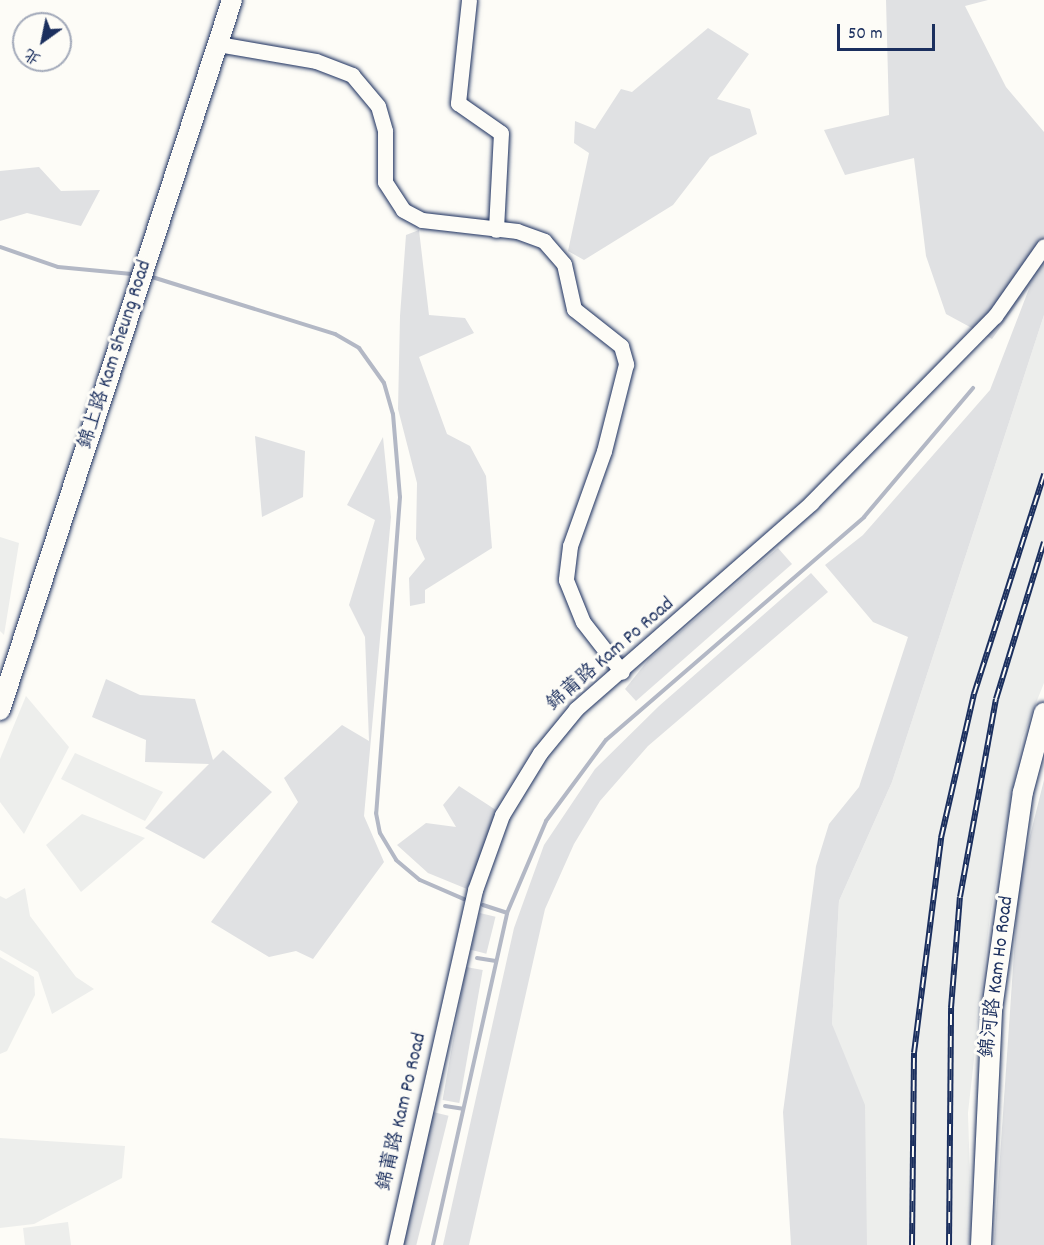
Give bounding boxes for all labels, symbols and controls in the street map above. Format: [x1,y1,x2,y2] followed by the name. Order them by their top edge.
[12,12,72,72] north arrow
[840,12,938,50] scale bar
[848,22,883,47] text: 50 m
[20,42,46,70] text: 北
[74,258,158,452] street label: 錦上路 Kam Sheung Road
[542,593,680,717] street label: 錦莆路 Kam Po Road
[976,895,1020,1059] street label: 錦河路 Kam Ho Road
[373,1031,433,1193] street label: 錦莆路 Kam Po Road

